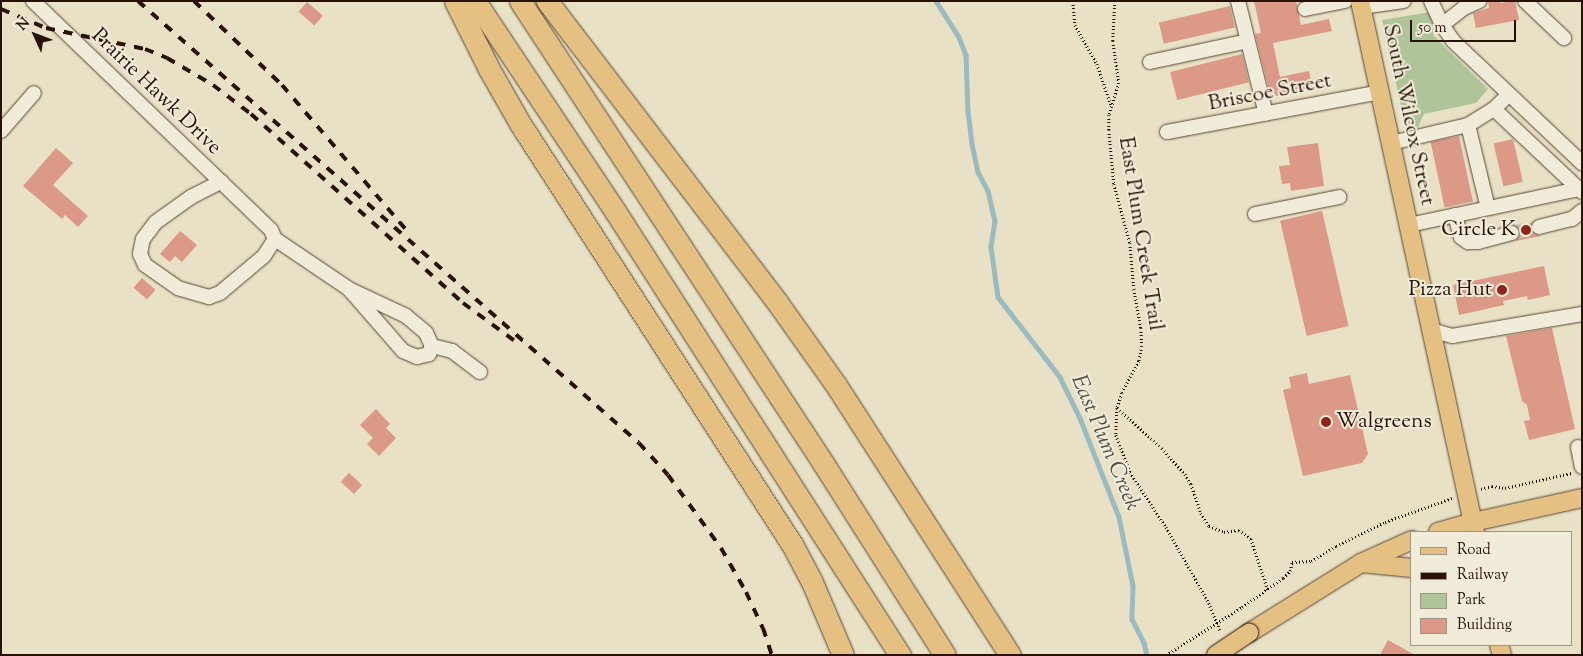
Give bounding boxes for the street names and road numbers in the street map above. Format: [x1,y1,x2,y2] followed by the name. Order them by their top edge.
[1376,22,1440,208] street label: South Wilcox Street
[86,24,226,160] street label: Prairie Hawk Drive
[1206,69,1334,117] street label: Briscoe Street
[1112,135,1168,333] street label: East Plum Creek Trail

